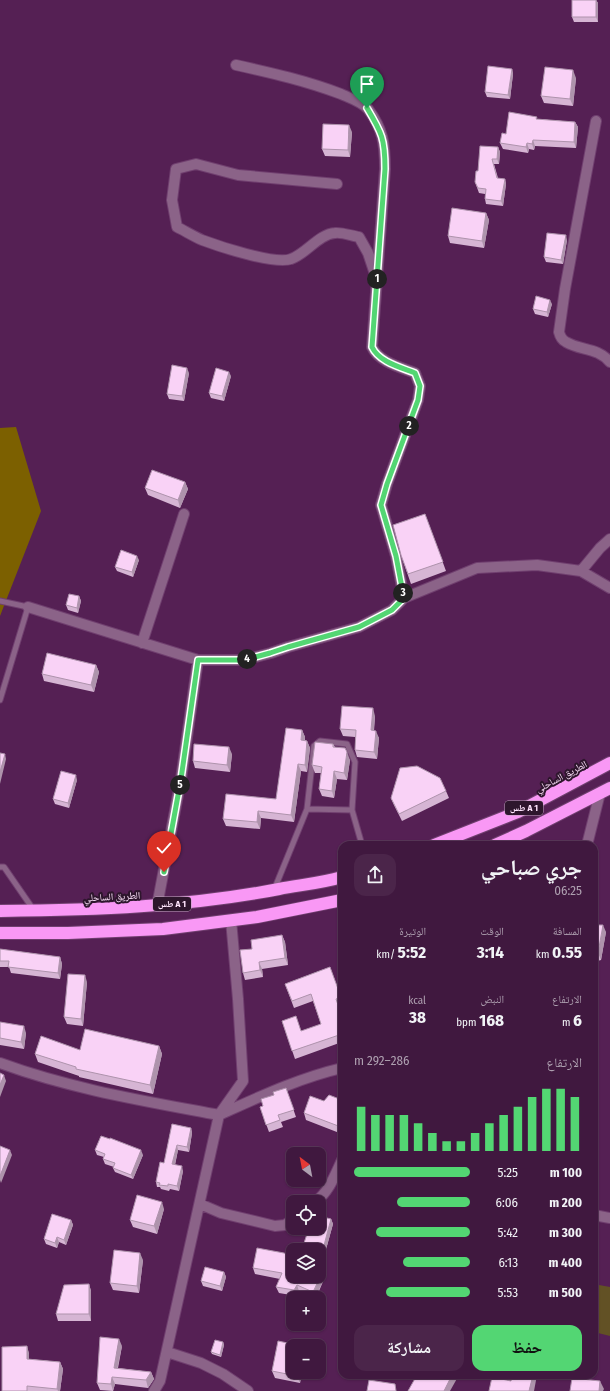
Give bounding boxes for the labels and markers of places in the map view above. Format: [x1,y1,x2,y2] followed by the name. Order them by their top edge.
[350,67,384,108] pin
[367,269,387,289] pin: 1
[399,416,419,436] pin: 2
[393,583,413,603] pin: 3
[237,649,257,669] pin: 4
[170,775,190,795] pin: 5
[147,831,181,872] pin

